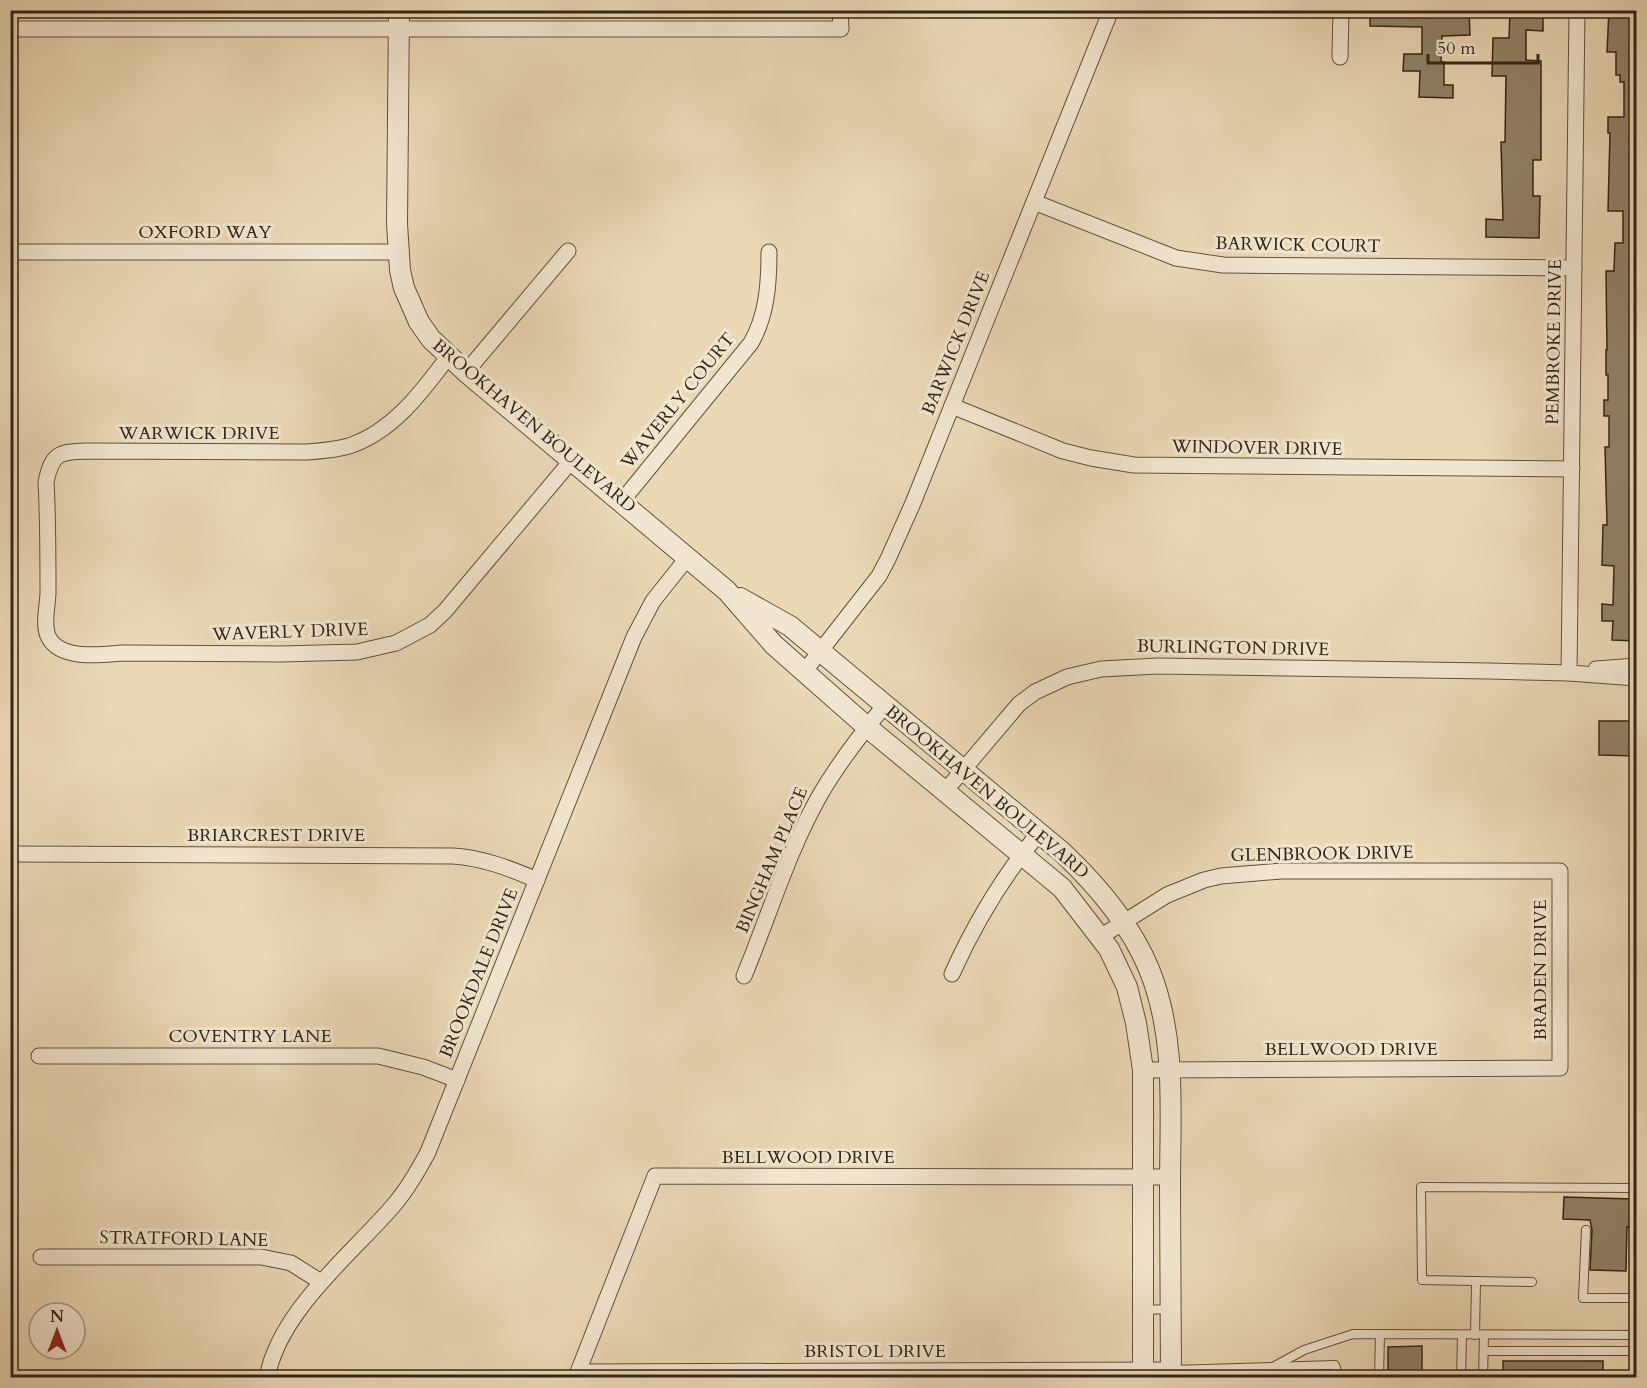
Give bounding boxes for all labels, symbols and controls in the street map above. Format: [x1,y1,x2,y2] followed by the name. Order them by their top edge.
[1428,27,1538,65] scale bar
[1437,36,1476,61] text: 50 m
[138,220,272,245] street label: OXFORD WAY
[1215,231,1381,259] street label: BARWICK COURT
[1540,259,1568,425] street label: PEMBROKE DRIVE
[916,267,996,419] street label: BARWICK DRIVE
[615,328,741,475] street label: WAVERLY COURT
[427,333,641,519] street label: BROOKHAVEN BOULEVARD
[118,421,279,446] street label: WARWICK DRIVE
[1170,434,1343,462] street label: WINDOVER DRIVE
[211,617,368,647] street label: WAVERLY DRIVE
[1137,634,1329,662] street label: BURLINGTON DRIVE
[880,699,1094,885] street label: BROOKHAVEN BOULEVARD
[730,783,814,937] street label: BINGHAM PLACE
[187,823,365,848] street label: BRIARCREST DRIVE
[1230,840,1414,868] street label: GLENBROOK DRIVE
[433,884,525,1062] street label: BROOKDALE DRIVE
[1528,899,1553,1041] street label: BRADEN DRIVE
[168,1024,332,1049] street label: COVENTRY LANE
[1264,1037,1438,1062] street label: BELLWOOD DRIVE
[721,1145,895,1170] street label: BELLWOOD DRIVE
[99,1225,269,1253] street label: STRATFORD LANE
[27,1301,87,1361] north arrow
[50,1306,64,1328] text: N
[804,1339,946,1364] street label: BRISTOL DRIVE

